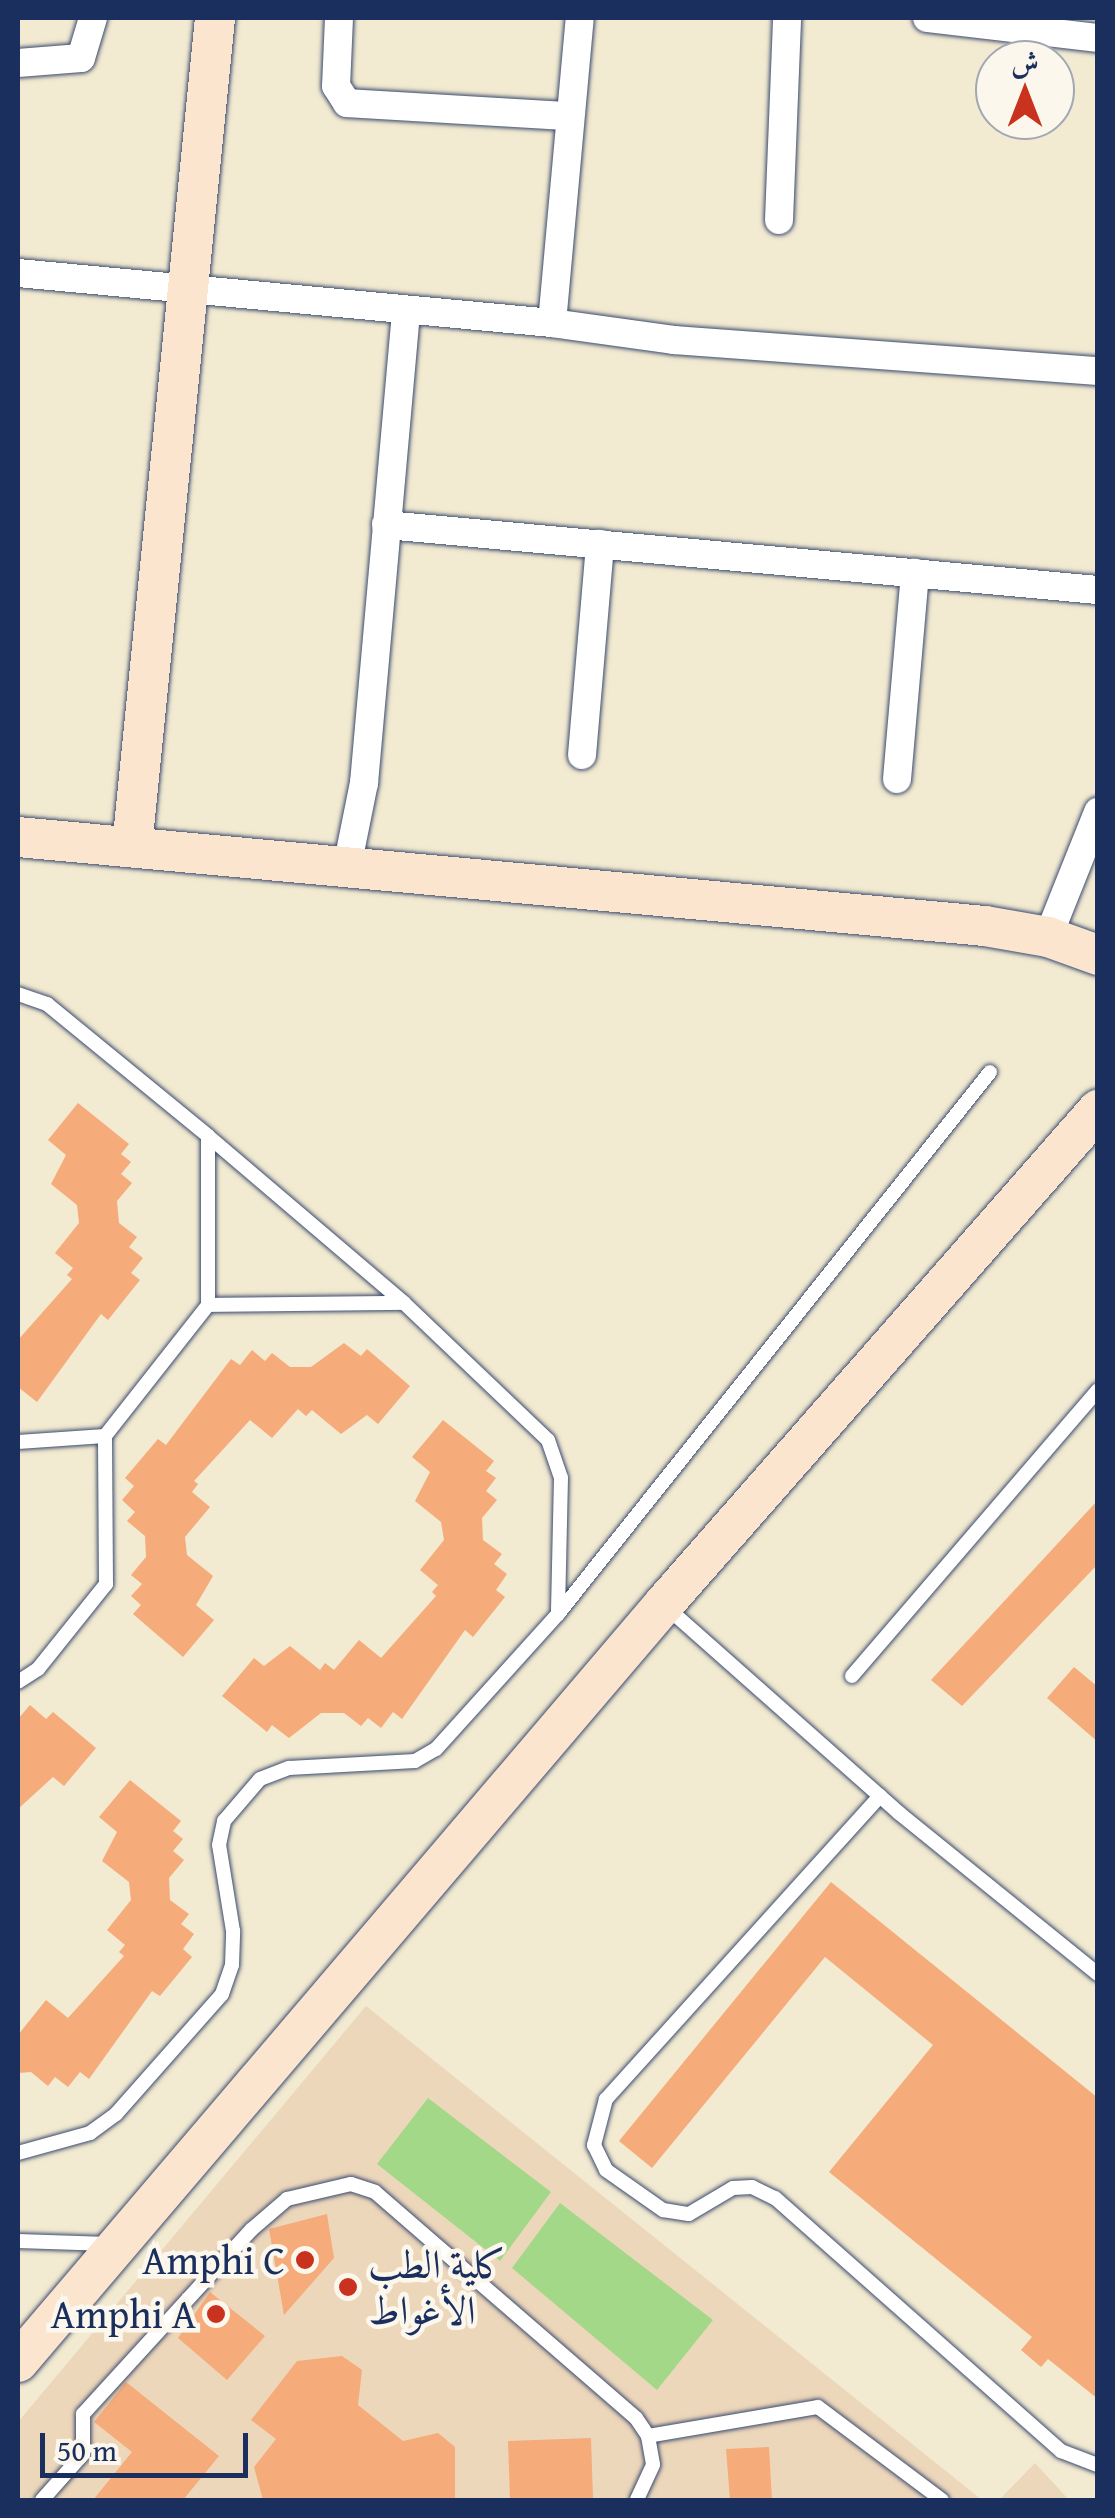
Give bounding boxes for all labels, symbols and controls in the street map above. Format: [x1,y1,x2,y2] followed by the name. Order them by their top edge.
[975,40,1075,140] north arrow
[1011,41,1039,82] text: ش
[142,2236,285,2284] place label: Amphi C
[368,2240,506,2334] place label: كلية الطب الأغواط
[294,2249,316,2271] marker: Amphi C
[337,2276,359,2298] marker: كلية الطب الأغواط
[51,2290,196,2338] place label: Amphi A
[205,2303,227,2325] marker: Amphi A
[45,2413,252,2475] scale bar
[57,2428,117,2472] text: 50 m

